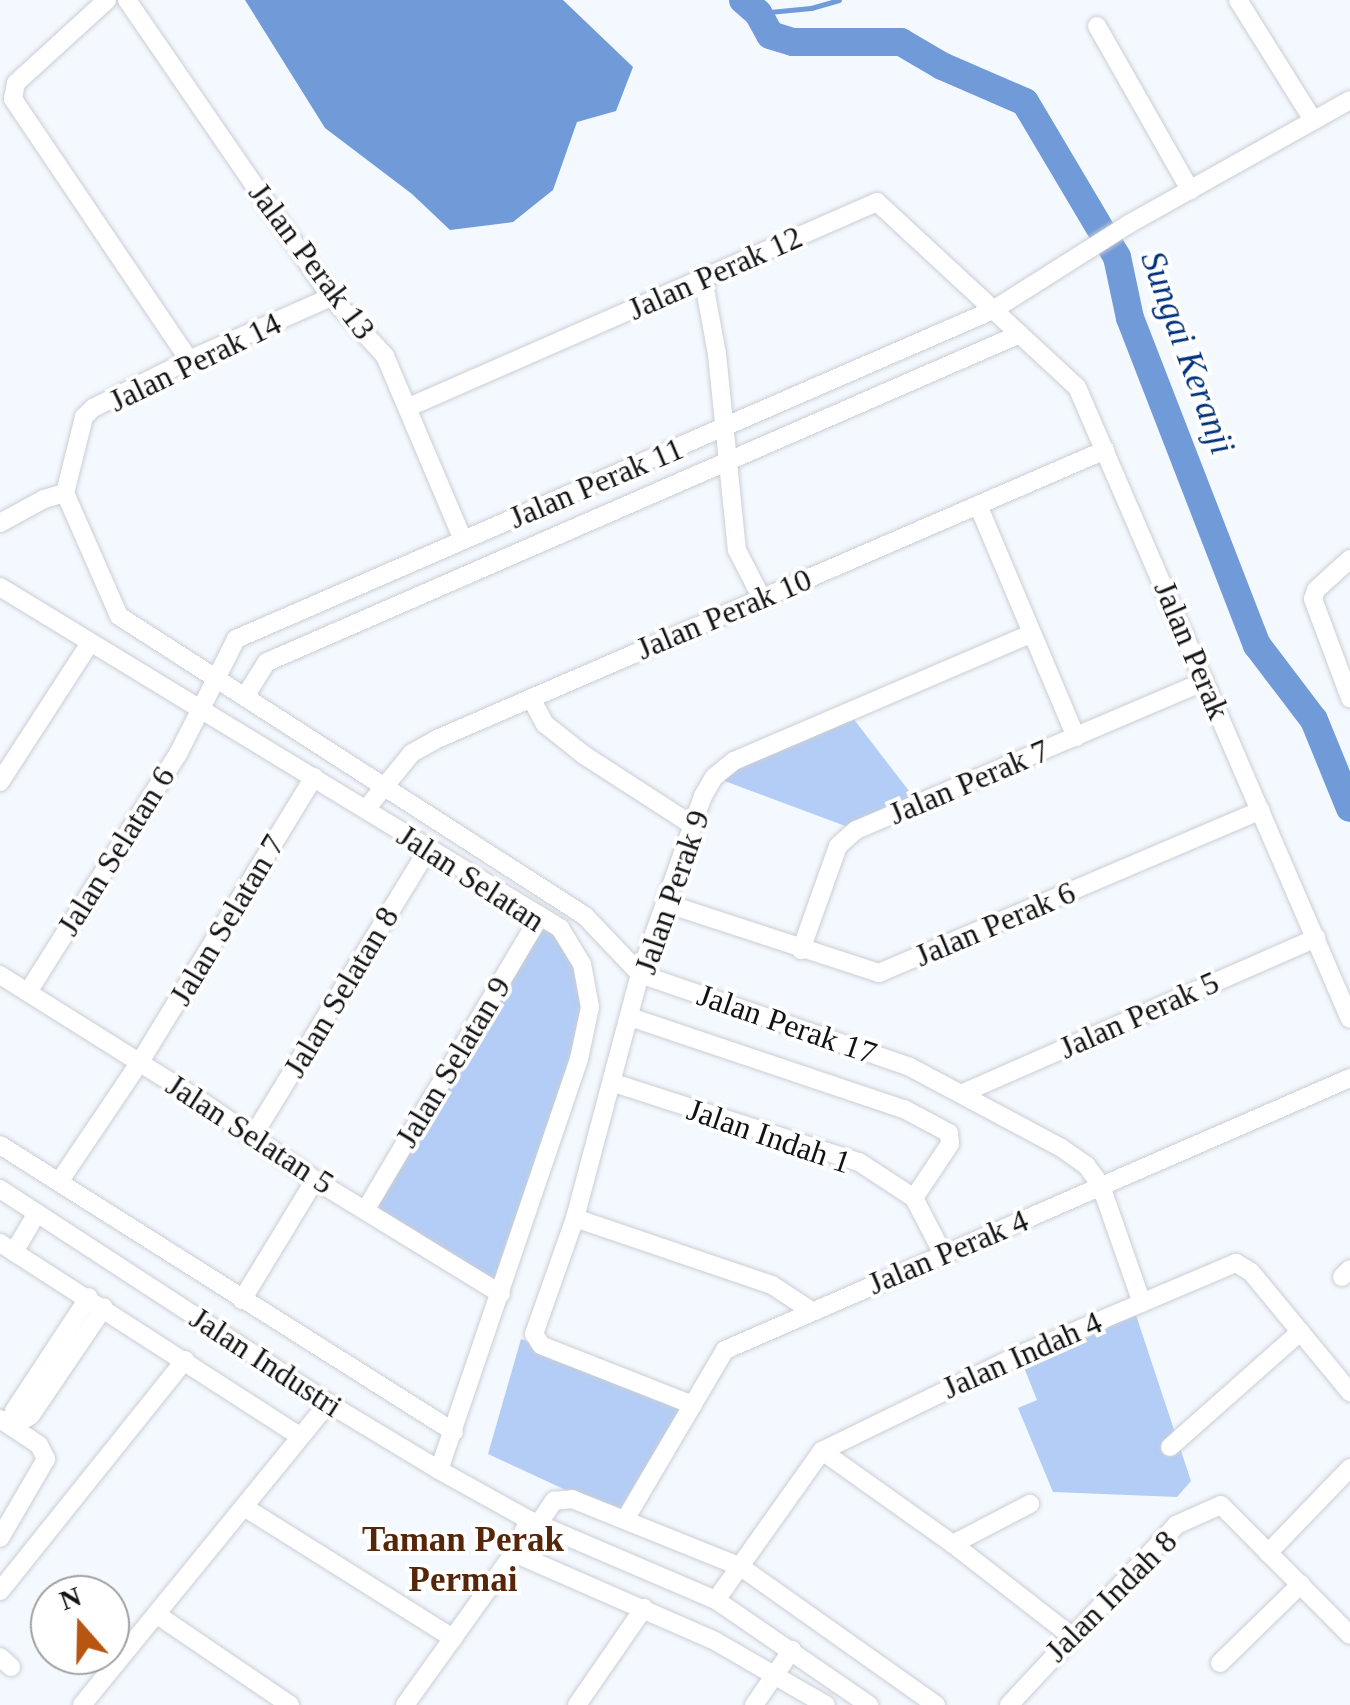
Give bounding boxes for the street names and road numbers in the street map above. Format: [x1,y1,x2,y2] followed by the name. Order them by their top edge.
[232,163,392,359] street label: Jalan Perak 13
[609,212,821,334] street label: Jalan Perak 12
[90,297,300,427] street label: Jalan Perak 14
[489,423,703,543] street label: Jalan Perak 11
[617,554,831,674] street label: Jalan Perak 10
[1141,563,1243,737] street label: Jalan Perak
[870,726,1068,838] street label: Jalan Perak 7
[40,745,192,957] street label: Jalan Selatan 6
[622,792,722,992] street label: Jalan Perak 9
[376,807,566,949] street label: Jalan Selatan
[152,813,302,1027] street label: Jalan Selatan 7
[896,868,1094,980] street label: Jalan Perak 6
[266,885,416,1099] street label: Jalan Selatan 8
[378,955,528,1169] street label: Jalan Selatan 9
[1041,957,1237,1073] street label: Jalan Perak 5
[679,971,895,1077] street label: Jalan Perak 17
[145,1056,355,1212] street label: Jalan Selatan 5
[668,1085,870,1187] street label: Jalan Indah 1
[849,1196,1047,1308] street label: Jalan Perak 4
[170,1290,362,1434] street label: Jalan Industri
[923,1297,1121,1413] street label: Jalan Indah 4
[1027,1512,1195,1680] street label: Jalan Indah 8

